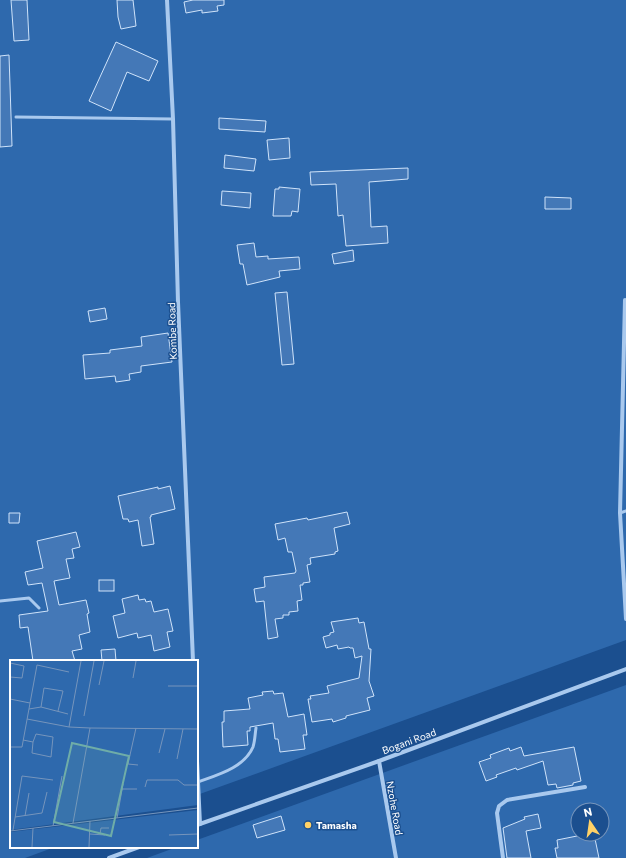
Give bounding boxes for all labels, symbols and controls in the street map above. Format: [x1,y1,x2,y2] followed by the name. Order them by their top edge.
[165,302,179,360] street label: Kombe Road
[10,660,198,848] inset map
[380,726,438,756] street label: Bogani Road
[384,780,406,836] street label: Nzohe Road
[570,802,610,842] north arrow
[582,805,593,819] text: N
[316,819,357,831] place label: Tamasha
[303,820,313,830] marker: Tamasha

